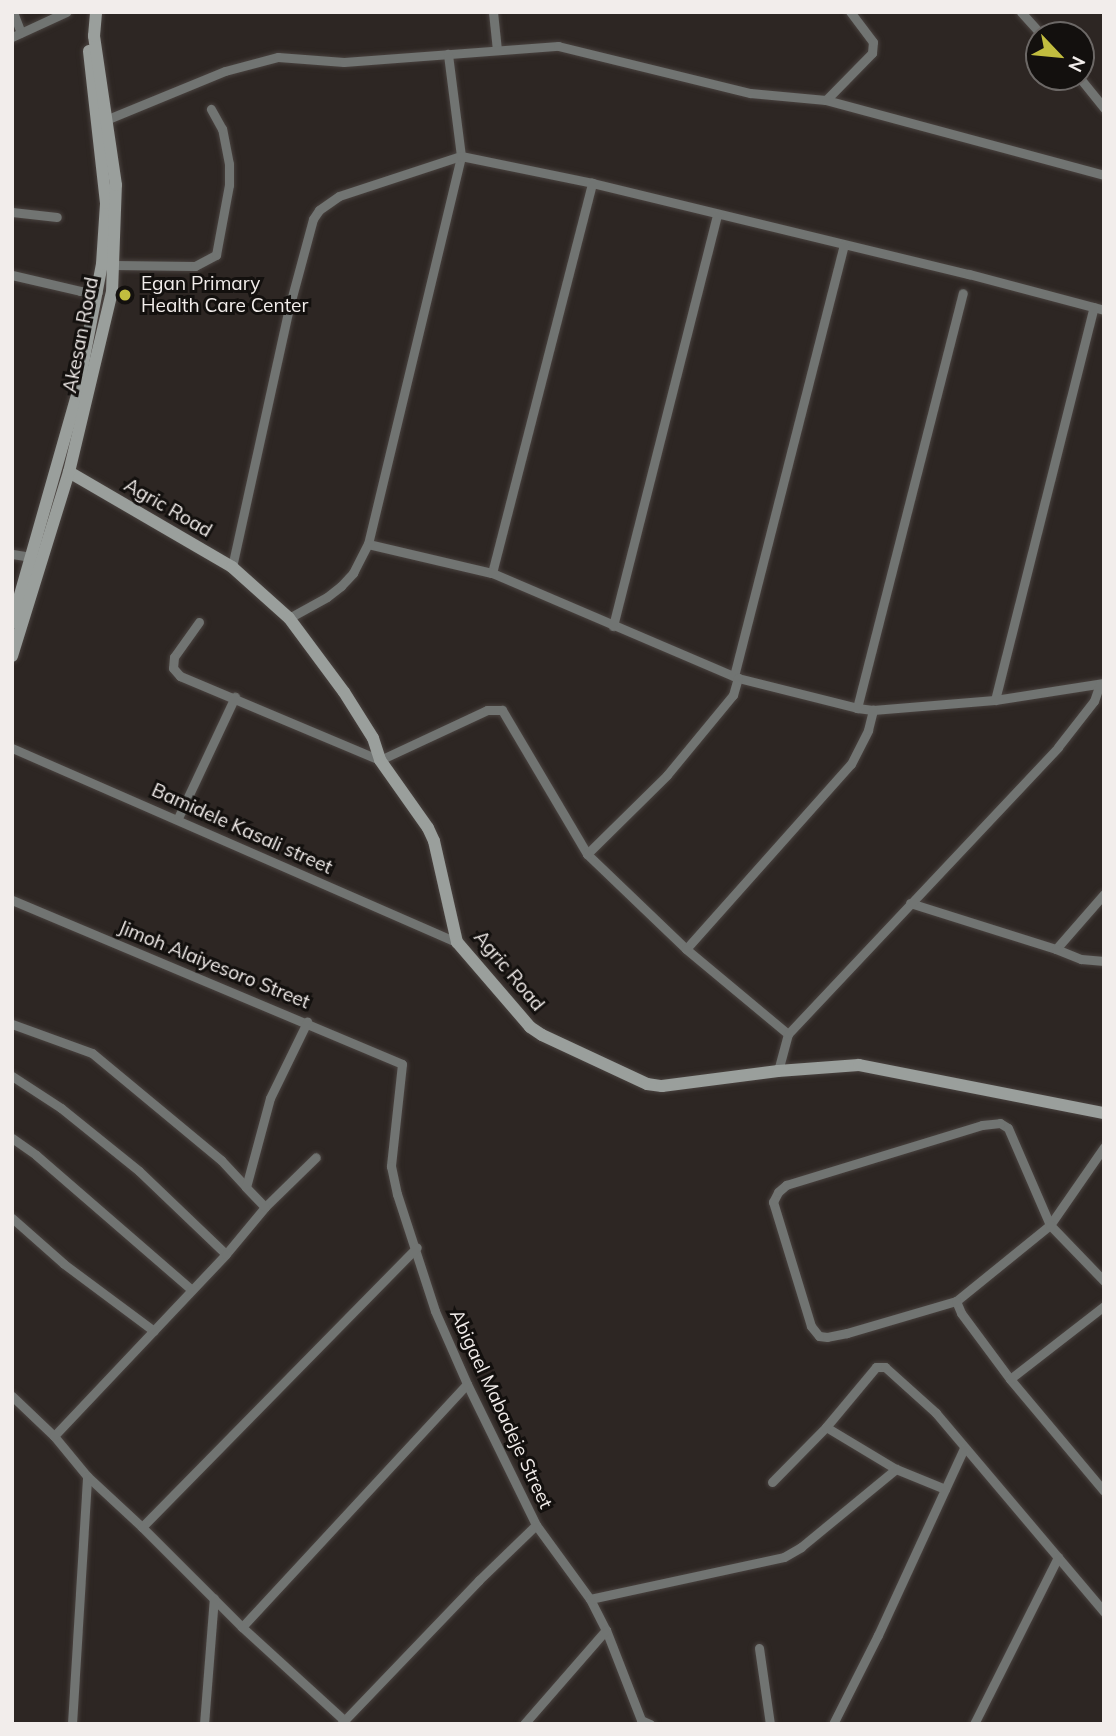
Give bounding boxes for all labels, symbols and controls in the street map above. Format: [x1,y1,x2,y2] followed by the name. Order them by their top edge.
[1025,21,1095,91] north arrow
[1063,53,1091,76] text: N
[141,273,308,317] place label: Egan Primary Health Care Center
[59,275,103,395] street label: Akesan Road
[115,285,135,305] marker: Egan Primary Health Care Center
[120,474,216,542] street label: Agric Road
[148,779,336,879] street label: Bamidele Kasali street
[115,916,313,1014] street label: Jimoh Alaiyesoro Street
[469,926,549,1016] street label: Agric Road
[445,1306,557,1512] street label: Abigael Mabadeje Street

